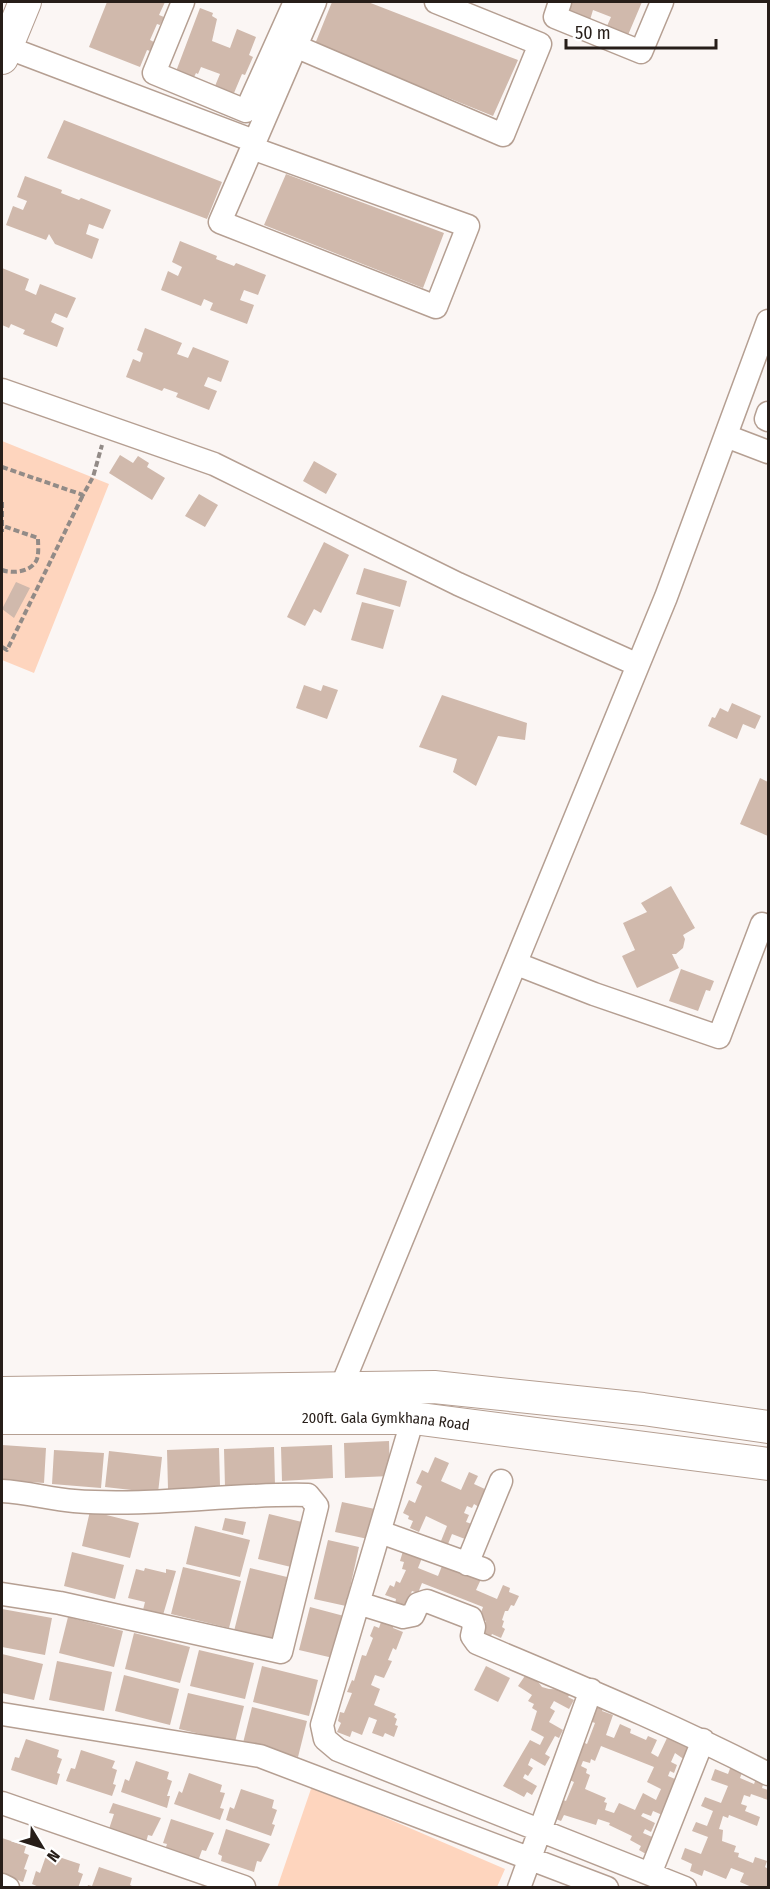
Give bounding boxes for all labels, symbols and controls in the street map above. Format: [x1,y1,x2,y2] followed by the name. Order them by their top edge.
[566,12,716,50] scale bar
[575,22,611,44] text: 50 m
[302,1409,471,1434] street label: 200ft. Gala Gymkhana Road
[12,1817,72,1877] north arrow
[43,1846,64,1866] text: N

